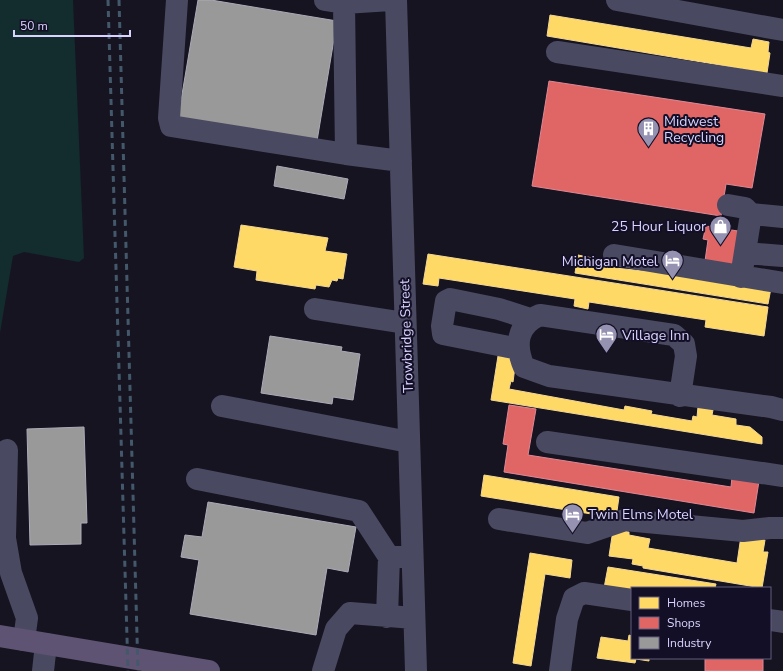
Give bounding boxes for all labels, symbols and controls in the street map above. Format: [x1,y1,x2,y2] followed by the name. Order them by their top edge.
[14,12,130,38] scale bar
[20,18,48,34] text: 50 m
[664,112,724,147] place label: Midwest Recycling
[635,116,661,149] building icon: Midwest Recycling
[708,213,734,246] shop icon: 25 Hour Liquor
[611,217,706,236] place label: 25 Hour Liquor
[660,248,686,281] hotel icon: Michigan Motel
[562,252,659,271] place label: Michigan Motel
[395,279,418,393] street label: Trowbridge Street
[594,322,620,355] hotel icon: Village Inn
[621,326,689,345] place label: Village Inn
[559,501,585,534] hotel icon: Twin Elms Motel
[588,505,694,524] place label: Twin Elms Motel
[631,587,771,659] legend
[667,595,705,611] text: Homes
[667,615,701,631] text: Shops
[667,635,712,651] text: Industry

